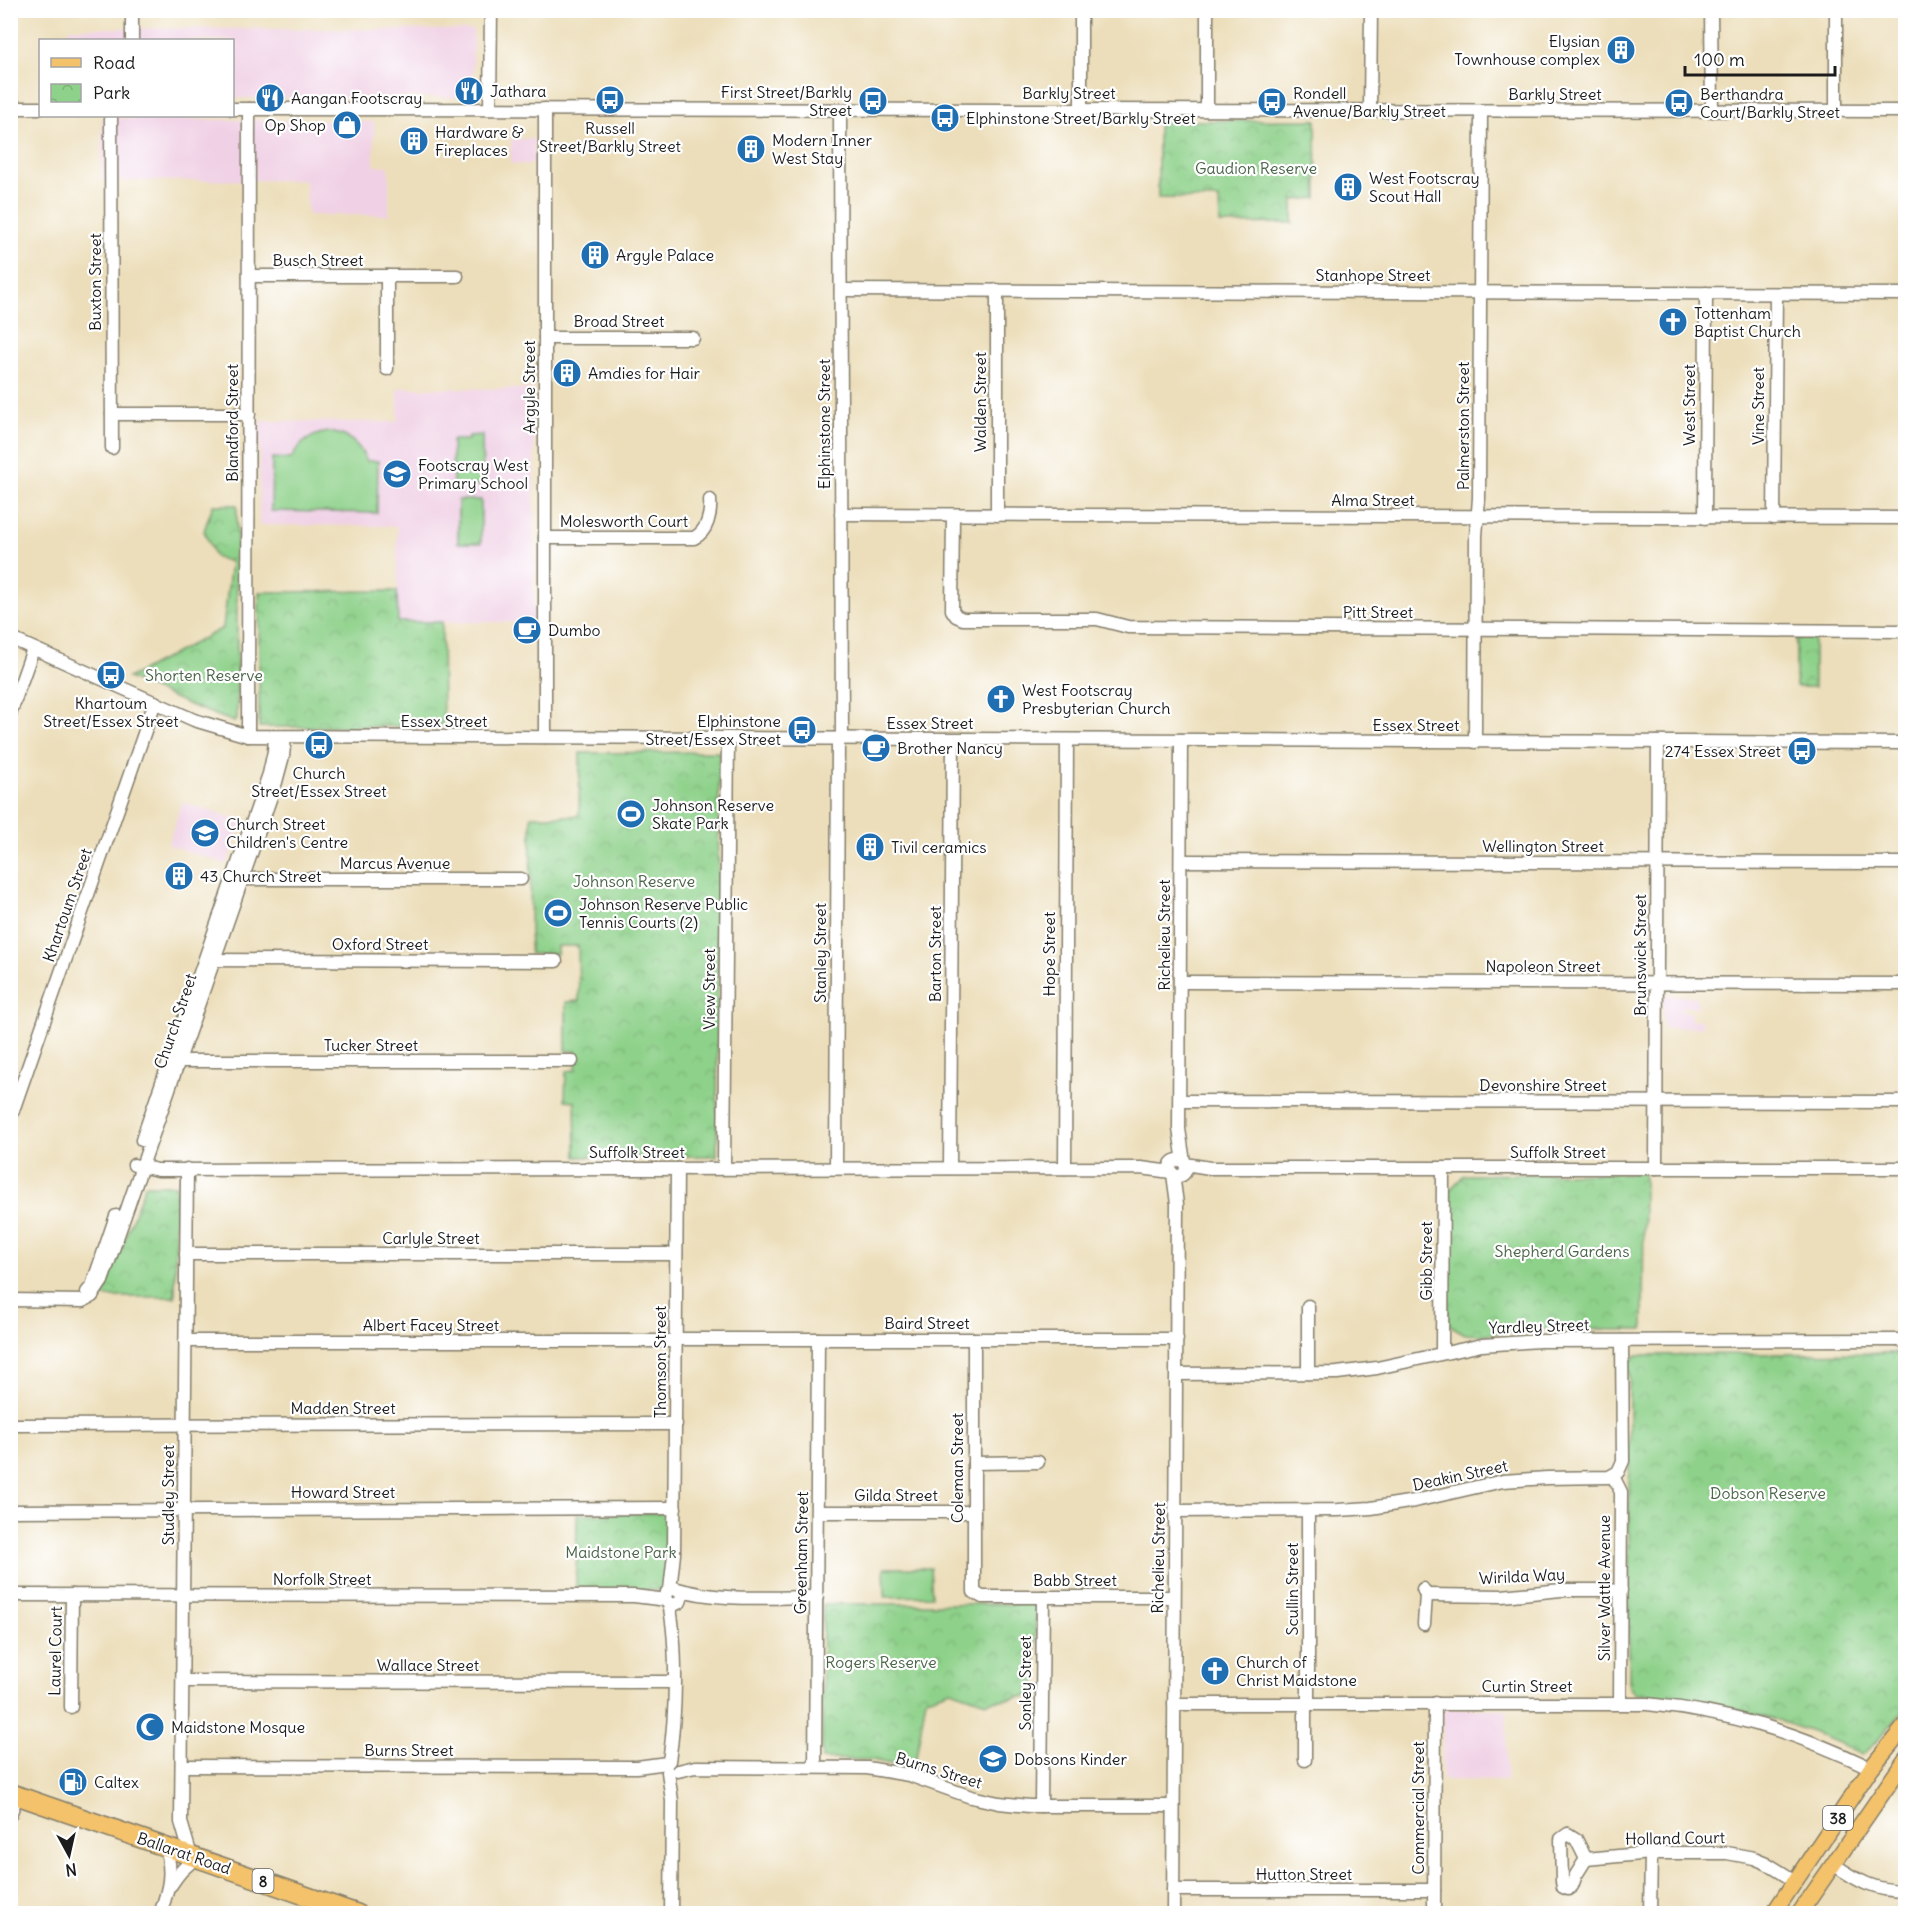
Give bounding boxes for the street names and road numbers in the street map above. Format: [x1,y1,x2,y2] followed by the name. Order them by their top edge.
[1022,83,1116,103] street label: Barkly Street
[1508,84,1602,104] street label: Barkly Street
[85,232,105,331] street label: Buxton Street
[273,250,364,270] street label: Busch Street
[1316,265,1431,285] street label: Stanhope Street
[574,311,665,331] street label: Broad Street
[519,340,539,434] street label: Argyle Street
[970,351,990,452] street label: Walden Street
[814,358,834,489] street label: Elphinstone Street
[1453,361,1473,490] street label: Palmerston Street
[222,363,242,482] street label: Blandford Street
[1679,364,1699,446] street label: West Street
[1748,366,1768,445] street label: Vine Street
[1331,490,1415,510] street label: Alma Street
[560,511,689,531] street label: Molesworth Court
[1343,602,1414,622] street label: Pitt Street
[401,711,488,731] street label: Essex Street
[887,713,974,733] street label: Essex Street
[1373,715,1460,735] street label: Essex Street
[1482,836,1604,856] street label: Wellington Street
[38,845,96,965] street label: Khartoum Street
[340,853,450,873] street label: Marcus Avenue
[1154,879,1174,991] street label: Richelieu Street
[1630,893,1650,1016] street label: Brunswick Street
[810,902,830,1003] street label: Stanley Street
[925,905,945,1002] street label: Barton Street
[1039,911,1059,996] street label: Hope Street
[332,934,429,954] street label: Oxford Street
[699,948,719,1030] street label: View Street
[1485,956,1601,976] street label: Napoleon Street
[149,970,201,1071] street label: Church Street
[324,1035,419,1055] street label: Tucker Street
[1479,1075,1607,1095] street label: Devonshire Street
[589,1142,685,1162] street label: Suffolk Street
[1510,1142,1606,1162] street label: Suffolk Street
[1416,1221,1436,1301] street label: Gibb Street
[382,1228,480,1248] street label: Carlyle Street
[650,1305,670,1418] street label: Thomson Street
[884,1313,970,1333] street label: Baird Street
[1488,1314,1590,1338] street label: Yardley Street
[363,1315,500,1335] street label: Albert Facey Street
[290,1398,396,1418] street label: Madden Street
[947,1412,967,1523] street label: Coleman Street
[158,1444,178,1545] street label: Studley Street
[1411,1455,1510,1495] street label: Deakin Street
[291,1482,396,1502] street label: Howard Street
[854,1485,938,1505] street label: Gilda Street
[790,1491,812,1615] street label: Greenham Street
[1147,1502,1169,1614] street label: Richelieu Street
[1594,1515,1614,1661] street label: Silver Wattle Avenue
[1282,1542,1302,1635] street label: Scullin Street
[1478,1564,1566,1588] street label: Wirilda Way
[273,1569,372,1589] street label: Norfolk Street
[1033,1570,1118,1590] street label: Babb Street
[44,1605,66,1696] street label: Laurel Court
[1015,1635,1035,1730] street label: Sonley Street
[377,1655,480,1675] street label: Wallace Street
[1482,1676,1573,1696] street label: Curtin Street
[364,1740,454,1760] street label: Burns Street
[1408,1741,1428,1875] street label: Commercial Street
[893,1747,985,1793] street label: Burns Street
[1823,1806,1853,1830] road number: 38
[1625,1827,1726,1849] street label: Holland Court
[134,1828,234,1878] street label: Ballarat Road
[1256,1864,1353,1884] street label: Hutton Street
[252,1869,274,1893] road number: 8

